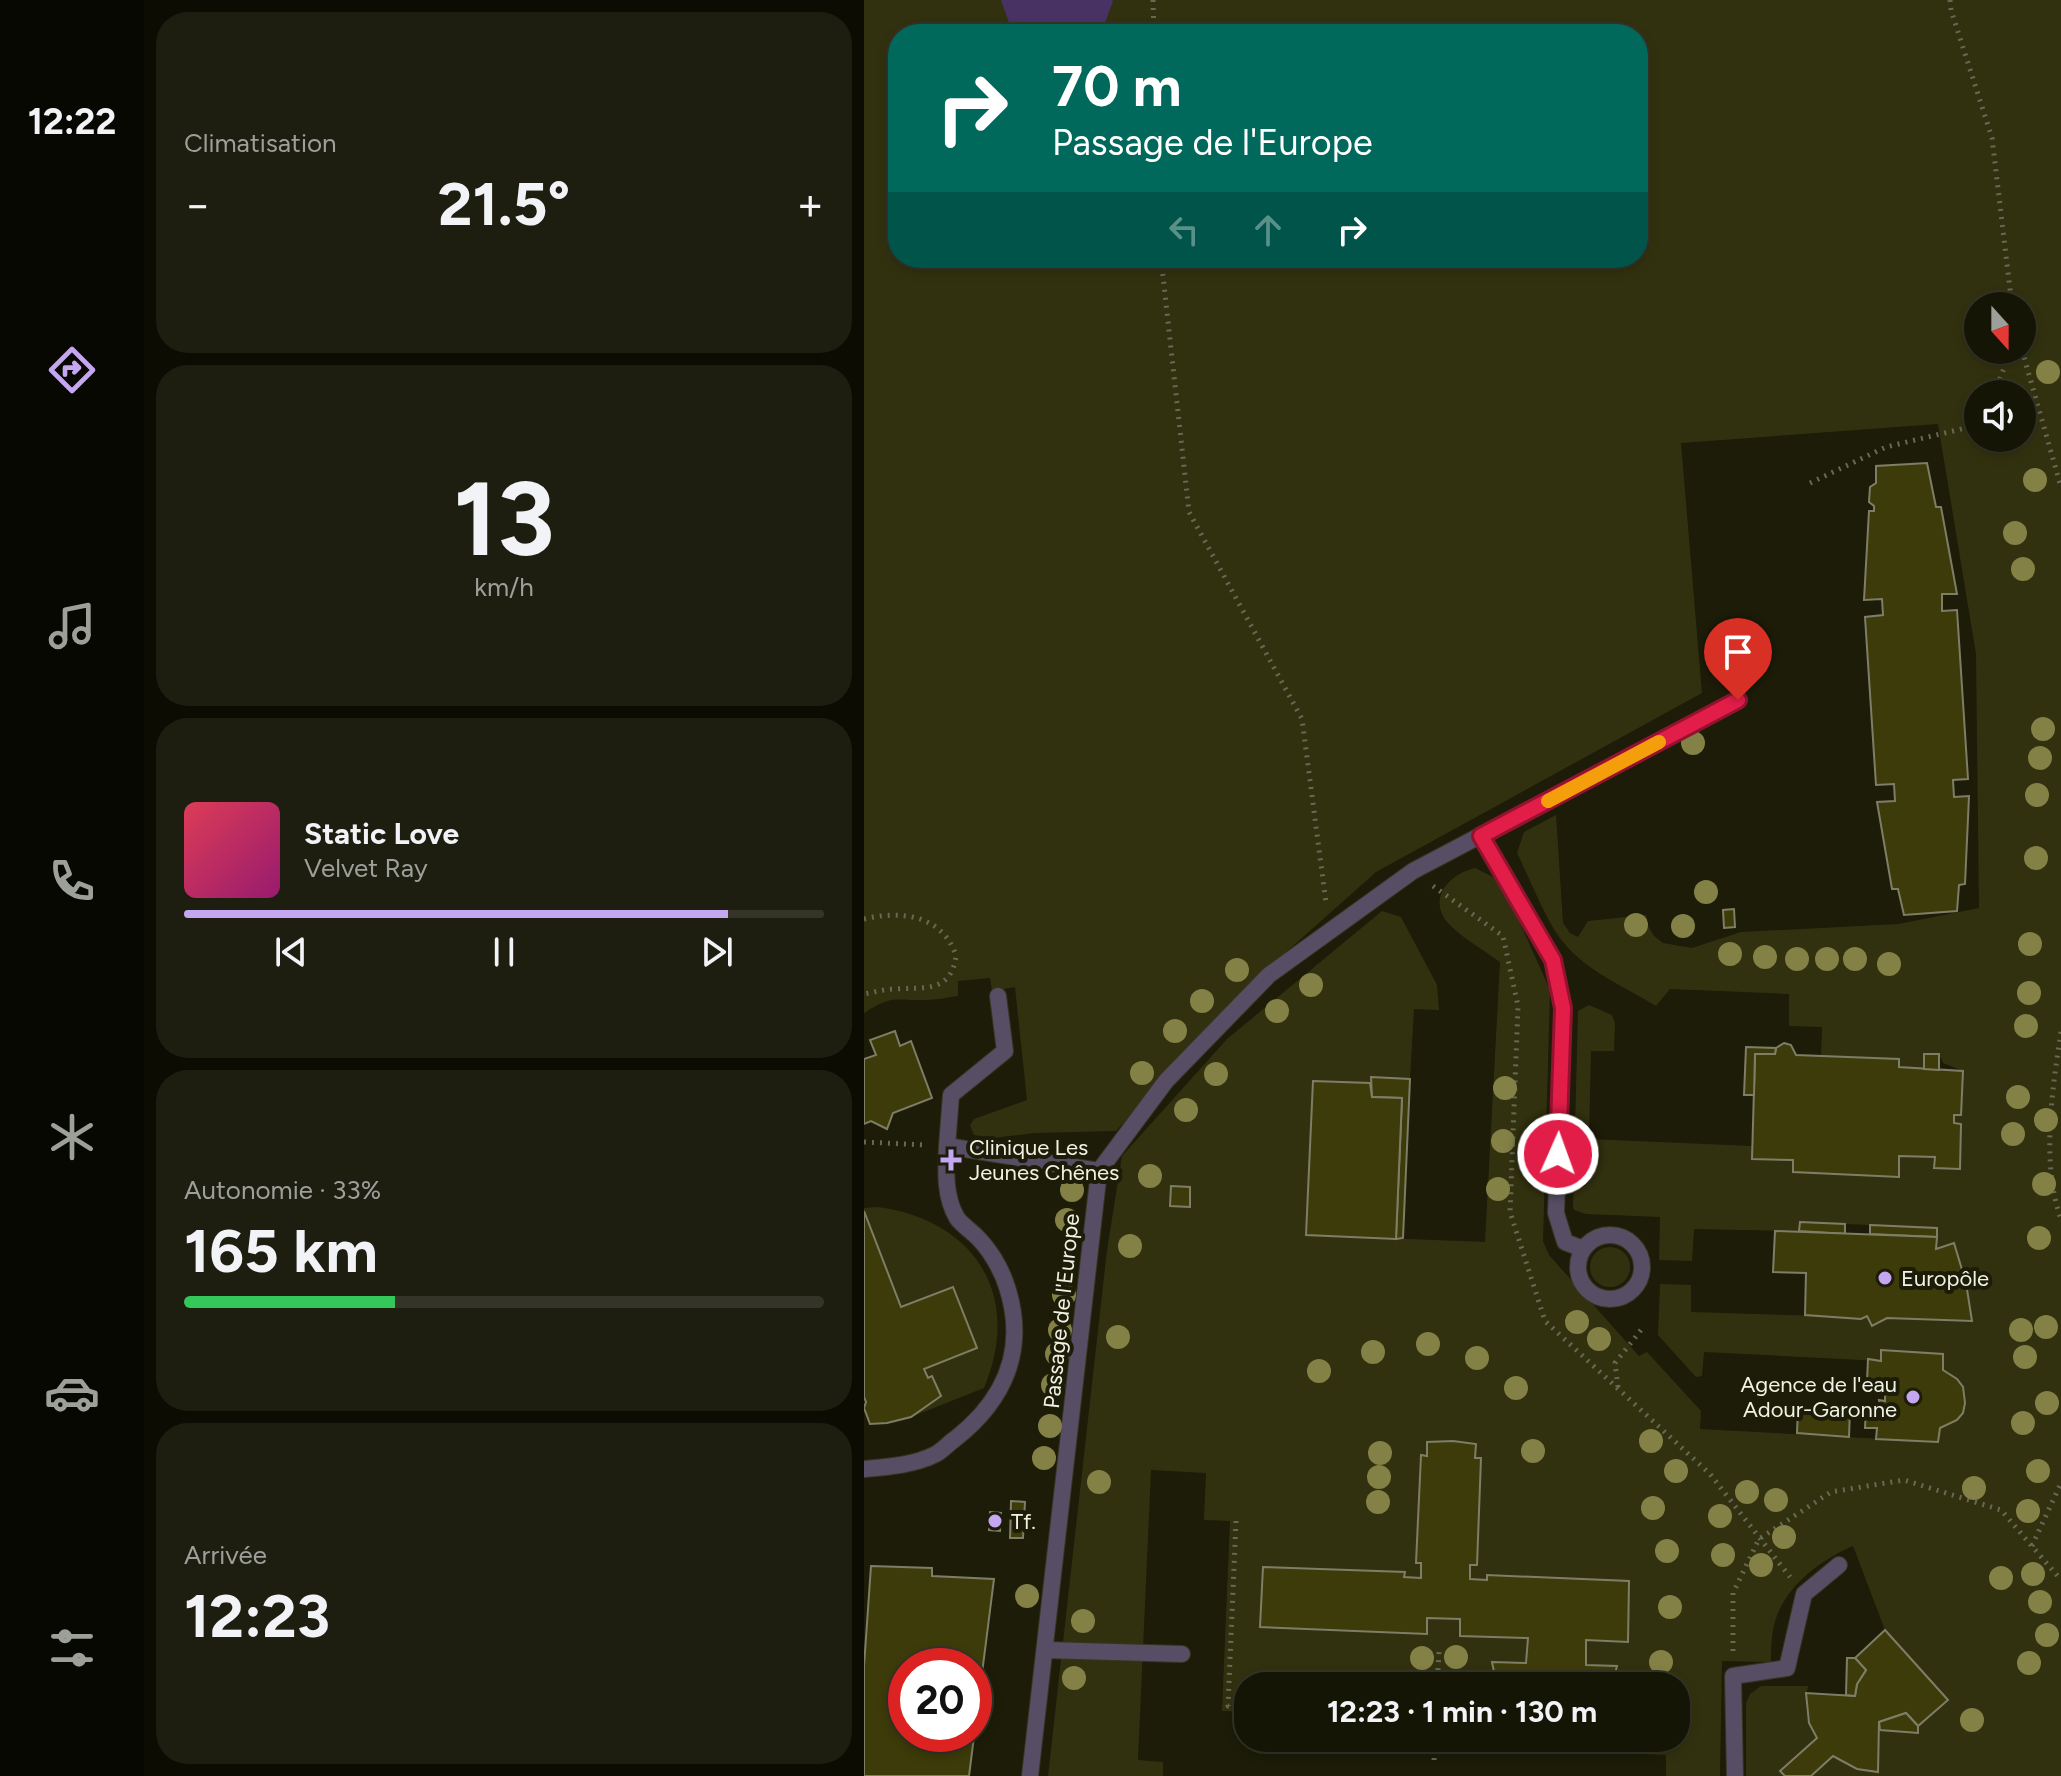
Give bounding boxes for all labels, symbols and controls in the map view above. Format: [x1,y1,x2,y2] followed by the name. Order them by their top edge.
[1052,53,1182,120] text: 70 m
[920,56,1024,160] icon: right
[28,100,116,143] text: 12:22
[1052,121,1373,164] text: Passage de l'Europe
[184,127,337,159] text: Climatisation
[438,168,570,240] text: 21.5°
[184,178,211,231] text: −
[797,178,824,231] text: +
[1162,208,1206,252] icon: left
[1246,208,1290,252] icon: ahead
[1330,208,1374,252] icon: right
[1964,292,2036,364] north arrow
[1964,292,2036,452] map controls
[44,342,100,398] icon: directions
[1964,380,2036,452] button: sound
[453,456,555,581] text: 13
[474,571,534,603] text: km/h
[44,598,100,654] icon: music
[1704,618,1772,700] pin
[1716,630,1760,674] icon: arrive
[304,815,459,852] text: Static Love
[304,852,428,884] text: Velvet Ray
[44,853,100,909] icon: phone
[269,930,313,974] icon: previous
[482,930,526,974] icon: pause
[695,930,739,974] icon: next
[44,1109,100,1165] icon: climate
[1516,1112,1600,1196] position arrow
[969,1134,1119,1186] place label: Clinique Les Jeunes Chênes
[940,1149,962,1171] marker: Clinique Les Jeunes Chênes
[184,1174,381,1206] text: Autonomie · 33%
[1038,1212,1085,1410] street label: Passage de l'Europe
[184,1215,378,1287] text: 165 km
[1901,1265,1989,1292] place label: Europôle
[1876,1269,1894,1287] marker: Europôle
[44,1365,100,1421] icon: car
[1741,1371,1897,1423] place label: Agence de l'eau Adour-Garonne
[1904,1388,1922,1406] marker: Agence de l'eau Adour-Garonne
[1011,1508,1036,1535] place label: Tf.
[986,1512,1004,1530] marker: Tf.
[184,1539,267,1571] text: Arrivée
[184,1580,330,1652] text: 12:23
[44,1620,100,1676] icon: filters
[888,1648,992,1752] speed limit sign: 20
[1327,1693,1597,1730] text: 12:23 · 1 min · 130 m

